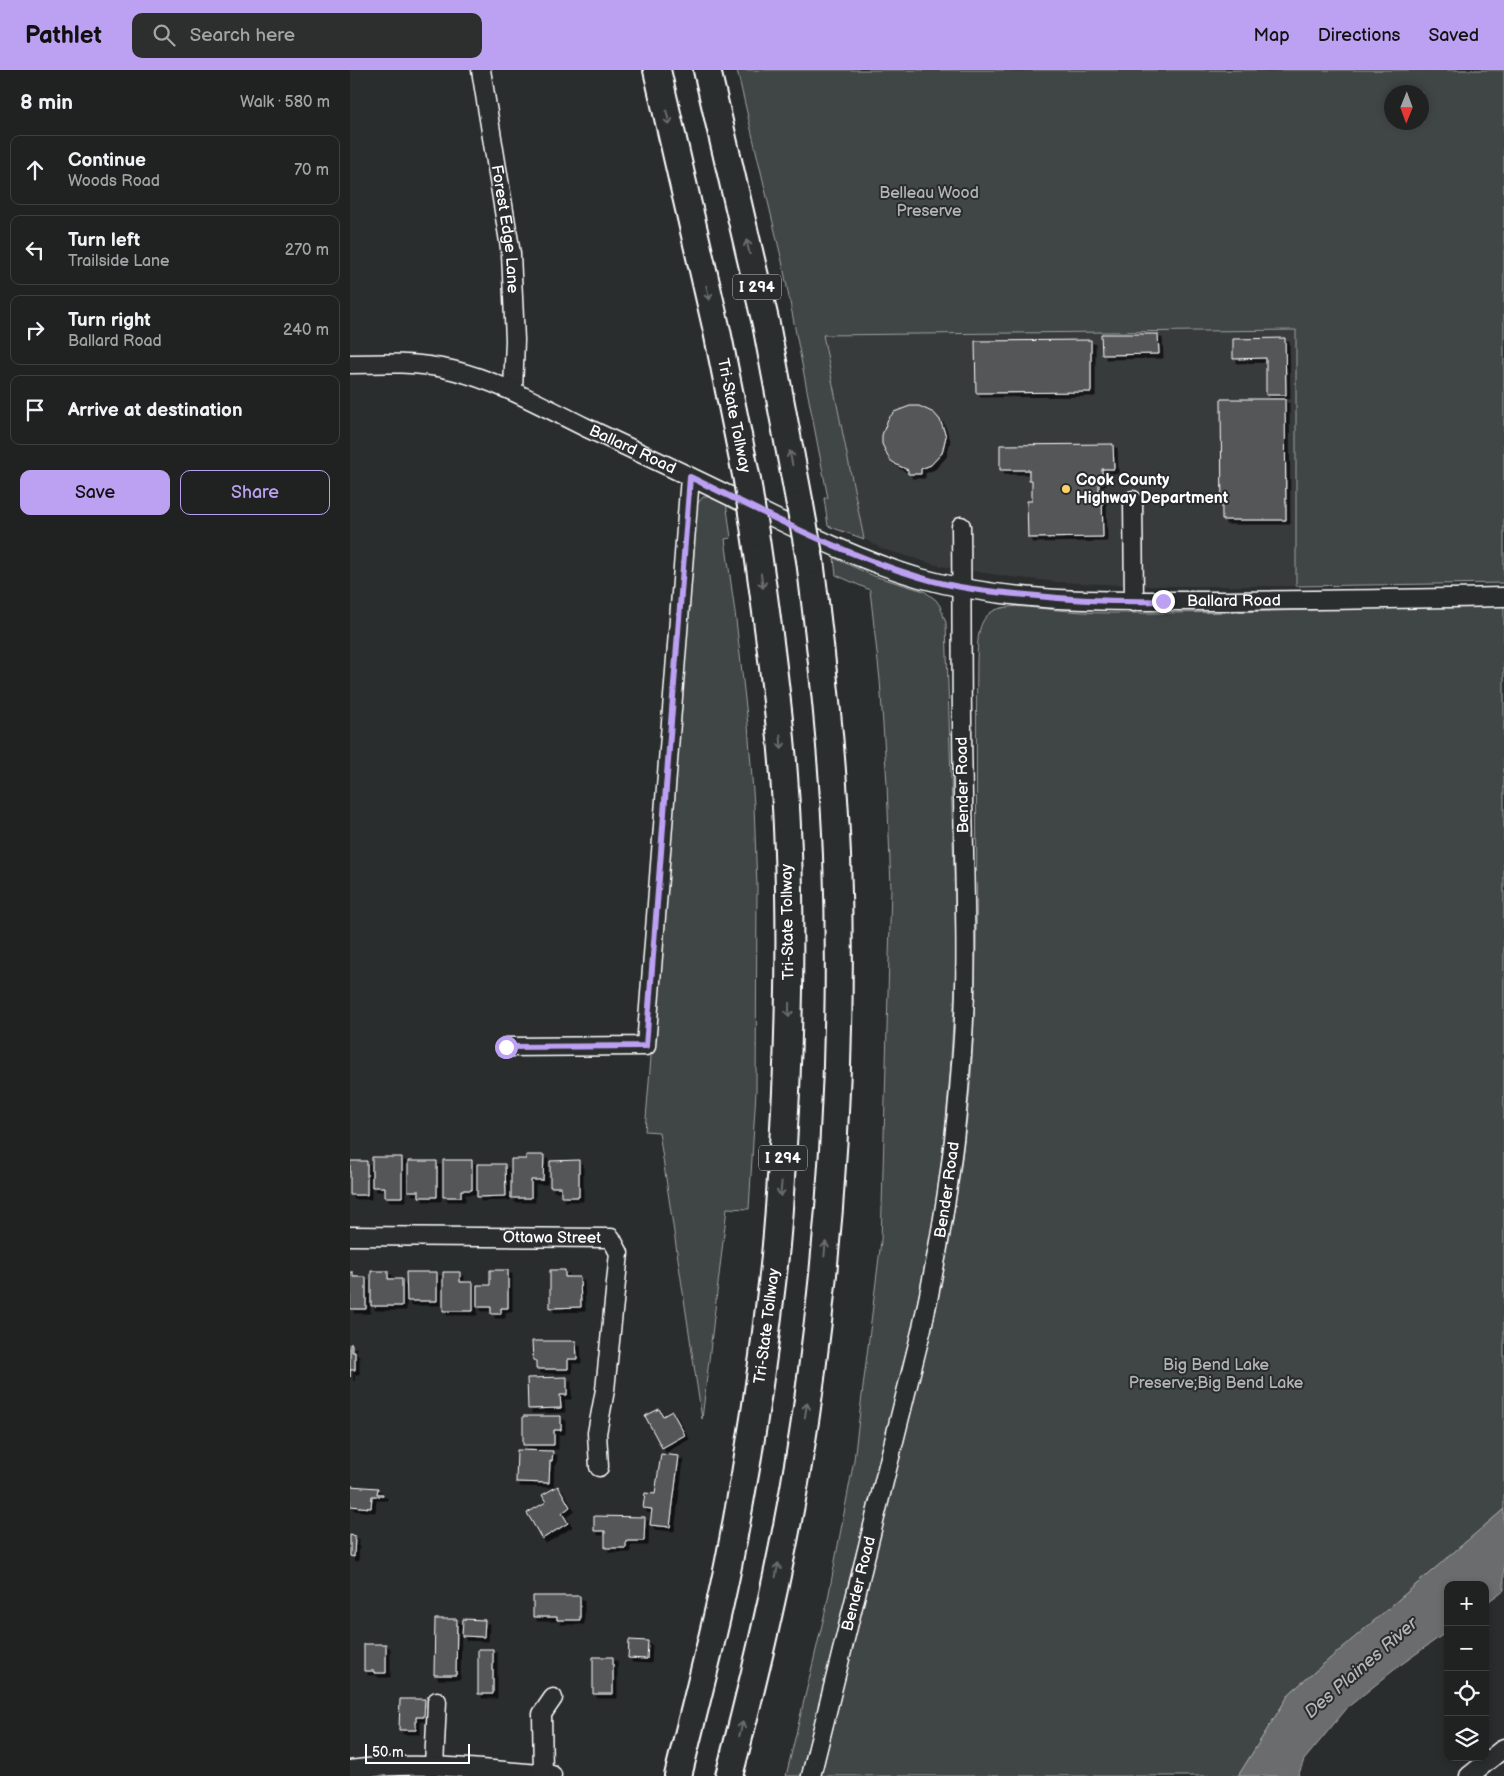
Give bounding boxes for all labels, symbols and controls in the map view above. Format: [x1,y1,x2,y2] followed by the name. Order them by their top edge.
[132,13,482,58] search box
[25,21,102,50] text: Pathlet
[150,21,178,49] icon: search
[190,24,295,47] text: Search here
[1254,25,1290,46] text: Map
[1318,25,1400,46] text: Directions
[1428,25,1479,46] text: Saved
[1384,85,1429,130] north arrow
[20,90,73,115] text: 8 min
[240,93,330,112] text: Walk · 580 m
[664,109,673,125] one-way arrow
[68,149,146,172] text: Continue
[21,156,49,184] icon: ahead
[294,161,329,180] text: 70 m
[487,163,522,294] street label: Forest Edge Lane
[68,172,160,191] text: Woods Road
[879,184,979,221] park label: Belleau Wood Preserve
[68,229,140,252] text: Turn left
[21,236,49,264] icon: left
[743,239,752,255] one-way arrow
[285,241,329,260] text: 270 m
[68,252,170,271] text: Trailside Lane
[733,274,781,300] road number: I 294
[704,284,713,300] one-way arrow
[68,309,151,332] text: Turn right
[21,316,49,344] icon: right
[283,321,329,340] text: 240 m
[68,332,162,351] text: Ballard Road
[713,357,755,475] street label: Tri-State Tollway
[21,396,49,424] icon: arrive
[68,399,243,422] text: Arrive at destination
[586,421,679,478] street label: Ballard Road
[786,450,796,466] one-way arrow
[20,470,170,515] button: Save
[180,470,330,515] button: Share
[1076,471,1229,508] place label: Cook County Highway Department
[1060,483,1072,495] marker: Cook County Highway Department
[757,573,767,589] one-way arrow
[1152,590,1175,613] route end
[1187,591,1281,611] street label: Ballard Road
[776,734,786,750] one-way arrow
[953,736,973,834] street label: Bender Road
[777,863,799,980] street label: Tri-State Tollway
[784,1001,793,1017] one-way arrow
[495,1036,518,1059] route start
[930,1141,963,1239] street label: Bender Road
[759,1146,807,1170] road number: I 294
[776,1181,786,1197] one-way arrow
[503,1228,601,1247] street label: Ottawa Street
[821,1241,830,1257] one-way arrow
[750,1267,783,1385] street label: Tri-State Tollway
[1129,1356,1304,1393] park label: Big Bend Lake Preserve;Big Bend Lake
[802,1403,812,1419] one-way arrow
[838,1534,880,1633] street label: Bender Road
[773,1563,783,1579] one-way arrow
[1444,1581,1489,1761] map controls
[1444,1581,1489,1626] button: +
[1300,1612,1423,1723] water label: Des Plaines River
[1444,1626,1489,1671] button: −
[1444,1671,1489,1716] button: locate
[1444,1716,1489,1761] button: layers
[737,1721,747,1737] one-way arrow
[365,1741,470,1764] scale bar
[372,1744,404,1761] text: 50 m

